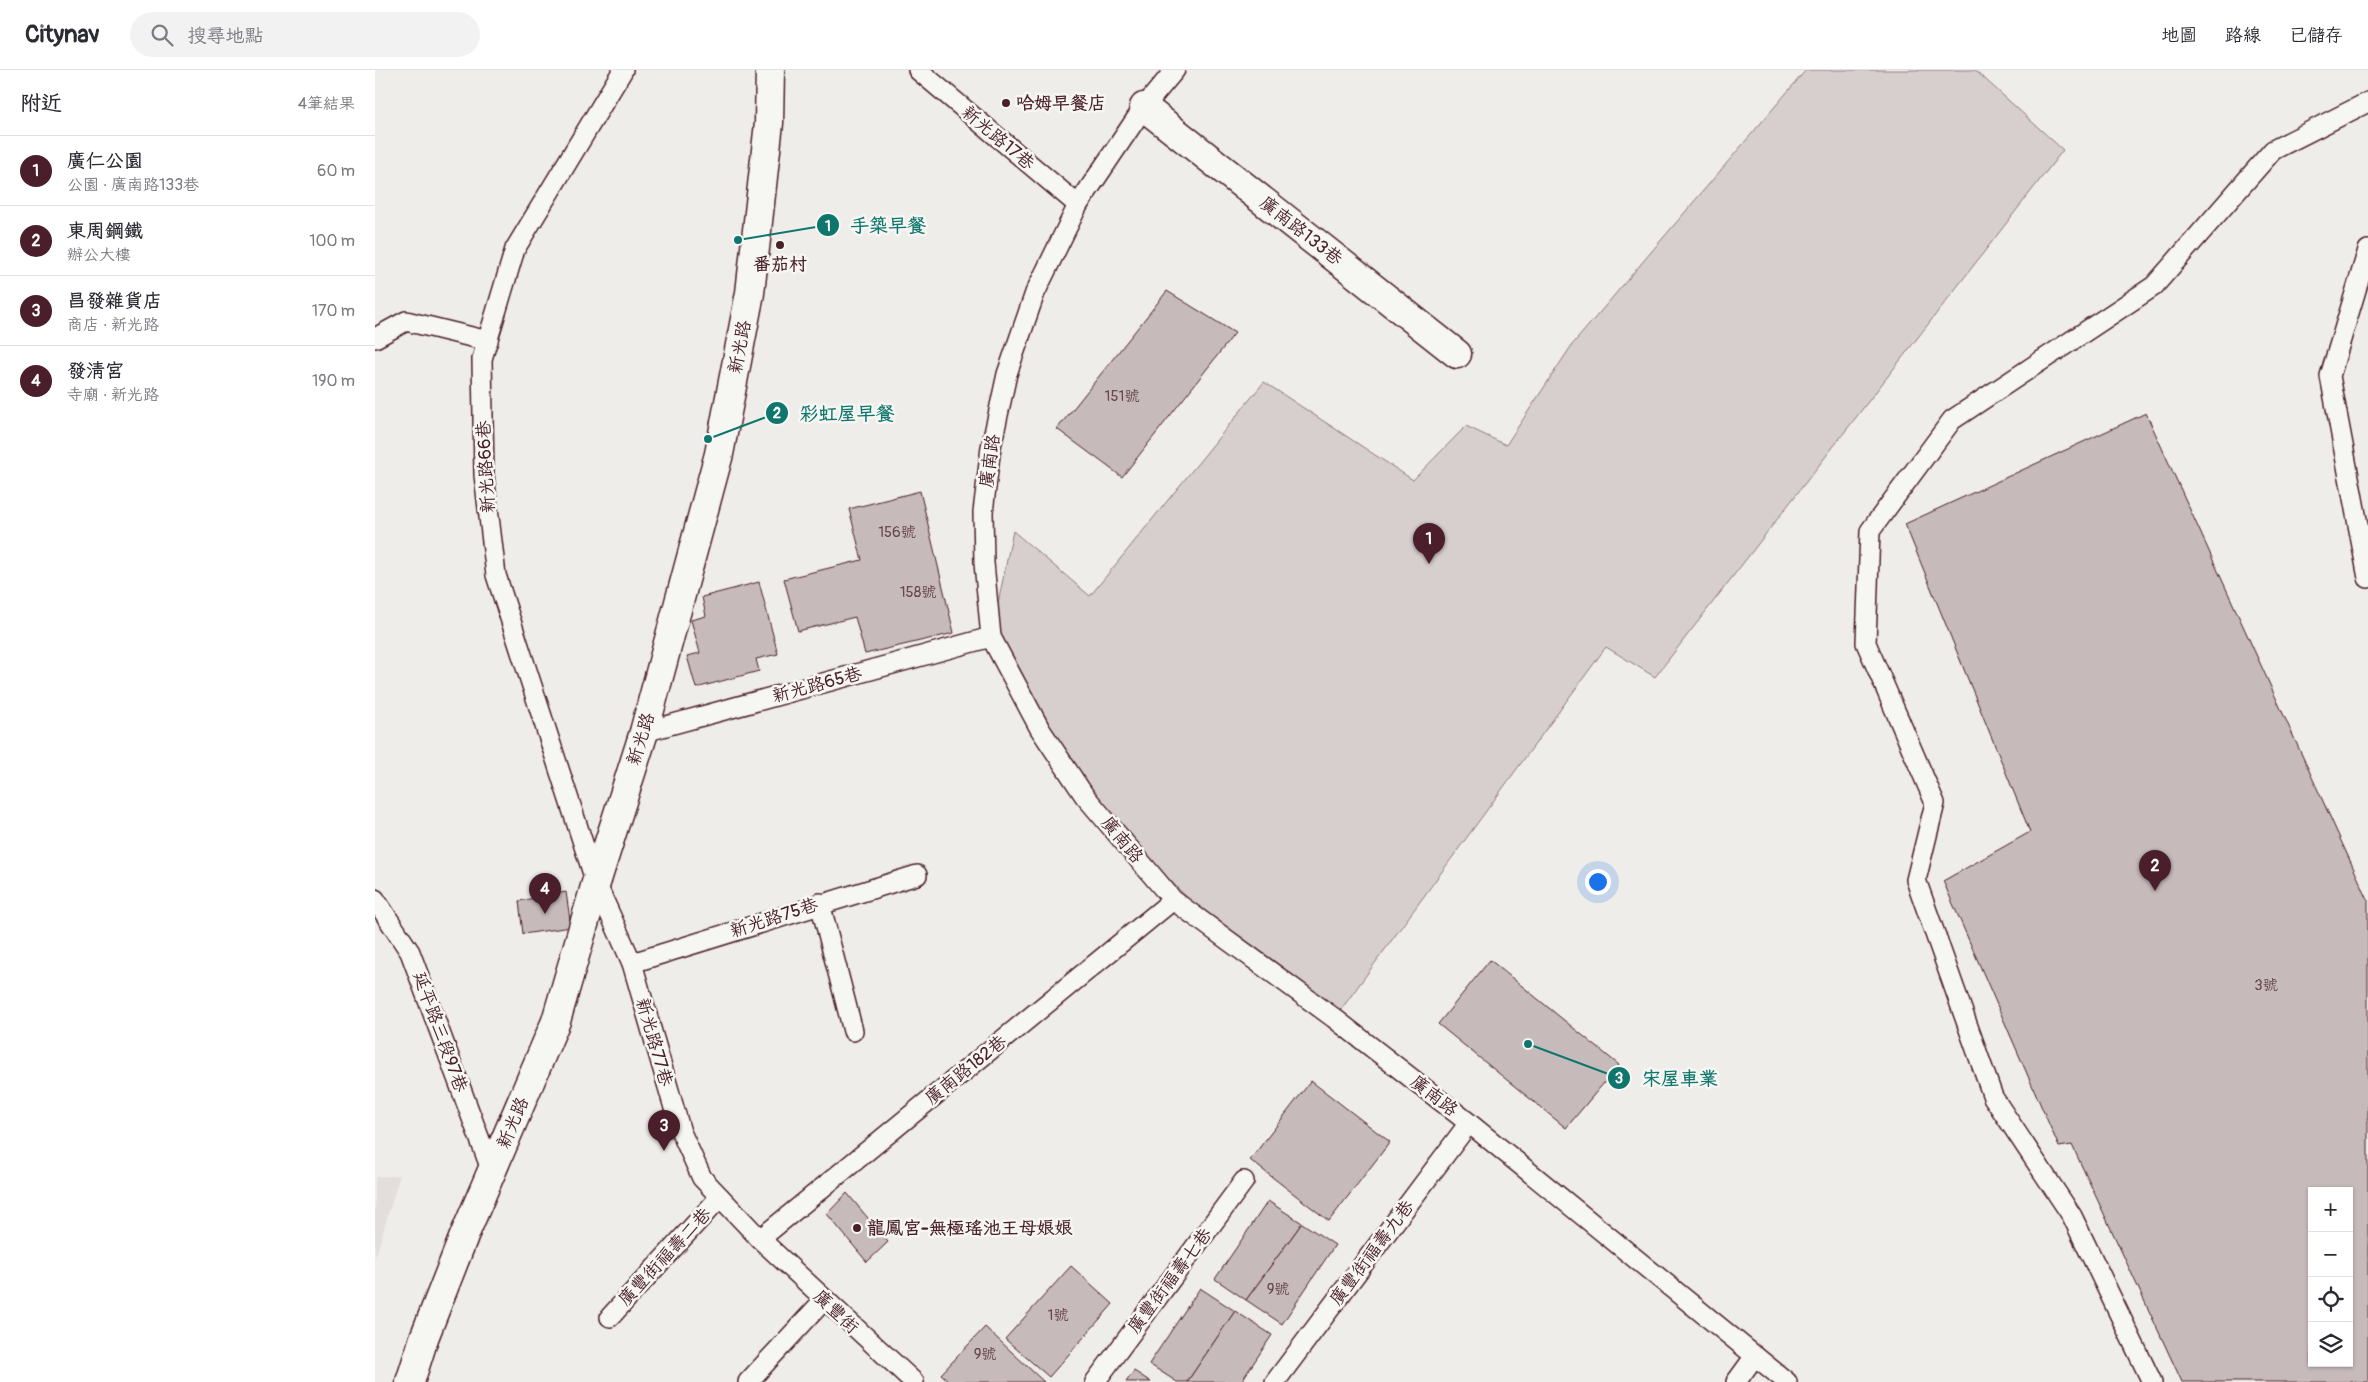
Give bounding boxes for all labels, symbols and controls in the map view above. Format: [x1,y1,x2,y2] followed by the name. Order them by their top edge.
[130,12,480,57] search box
[25,20,100,49] text: Citynav
[148,21,176,49] icon: search
[188,24,264,48] text: 搜尋地點
[2161,24,2197,47] text: 地圖
[2225,24,2261,47] text: 路線
[2289,24,2343,47] text: 已儲存
[20,90,62,117] text: 附近
[1016,92,1106,115] place label: 哈姆早餐店
[298,94,355,114] text: 4筆結果
[1000,97,1012,109] marker: 哈姆早餐店
[957,101,1039,175] street label: 新光路17巷
[67,149,143,173] text: 廣仁公園
[33,161,39,181] text: 1
[317,161,355,181] text: 60 m
[67,175,199,195] text: 公園 · 廣南路133巷
[1255,191,1347,271] street label: 廣南路133巷
[815,208,936,242] callout: 手築早餐
[850,214,926,238] text: 手築早餐
[825,217,831,236] text: 1
[67,219,143,243] text: 東周鋼鐵
[32,231,40,251] text: 2
[309,231,355,251] text: 100 m
[774,239,786,251] marker: 番茄村
[67,245,131,265] text: 辦公大樓
[753,253,807,276] place label: 番茄村
[67,289,162,313] text: 昌發雜貨店
[32,301,40,321] text: 3
[312,301,355,321] text: 170 m
[67,315,159,335] text: 商店 · 新光路
[724,318,756,376] street label: 新光路
[67,359,124,383] text: 發清宮
[31,371,41,391] text: 4
[312,371,355,391] text: 190 m
[67,385,159,405] text: 寺廟 · 新光路
[1105,387,1139,406] house number: 151號
[764,396,904,430] callout: 彩虹屋早餐
[799,402,895,426] text: 彩虹屋早餐
[773,404,781,423] text: 2
[472,420,500,514] street label: 新光路66巷
[975,433,1005,489] street label: 廣南路
[878,523,916,542] house number: 156號
[1413,523,1445,564] pin: 1
[900,583,936,602] house number: 158號
[769,662,865,708] street label: 新光路65巷
[622,710,660,768] street label: 新光路
[1096,812,1148,868] street label: 廣南路
[2139,850,2171,891] pin: 2
[1585,869,1611,895] your location
[529,873,561,914] pin: 4
[727,893,821,943] street label: 新光路75巷
[408,968,472,1096] street label: 延平路三段97巷
[2254,976,2278,995] house number: 3號
[630,995,678,1089] street label: 新光路77巷
[921,1030,1011,1110] street label: 廣南路182巷
[1607,1061,1728,1095] callout: 宋屋車業
[1642,1067,1718,1091] text: 宋屋車業
[1615,1069,1623,1088] text: 3
[1406,1070,1462,1122] street label: 廣南路
[492,1094,534,1152] street label: 新光路
[648,1110,680,1151] pin: 3
[2308,1187,2353,1367] map controls
[2308,1187,2353,1232] button: +
[1325,1196,1419,1310] street label: 廣豐街福壽九巷
[614,1203,716,1311] street label: 廣豐街福壽二巷
[867,1217,1073,1240] place label: 龍鳳宮-無極瑤池王母娘娘
[851,1222,863,1234] marker: 龍鳳宮-無極瑤池王母娘娘
[1123,1224,1217,1338] street label: 廣豐街福壽七巷
[2308,1232,2353,1277] button: −
[2308,1277,2353,1322] button: locate
[1267,1280,1289,1299] house number: 9號
[808,1285,864,1339] street label: 廣豐街
[1048,1306,1068,1325] house number: 1號
[2308,1322,2353,1367] button: layers
[974,1345,996,1364] house number: 9號

